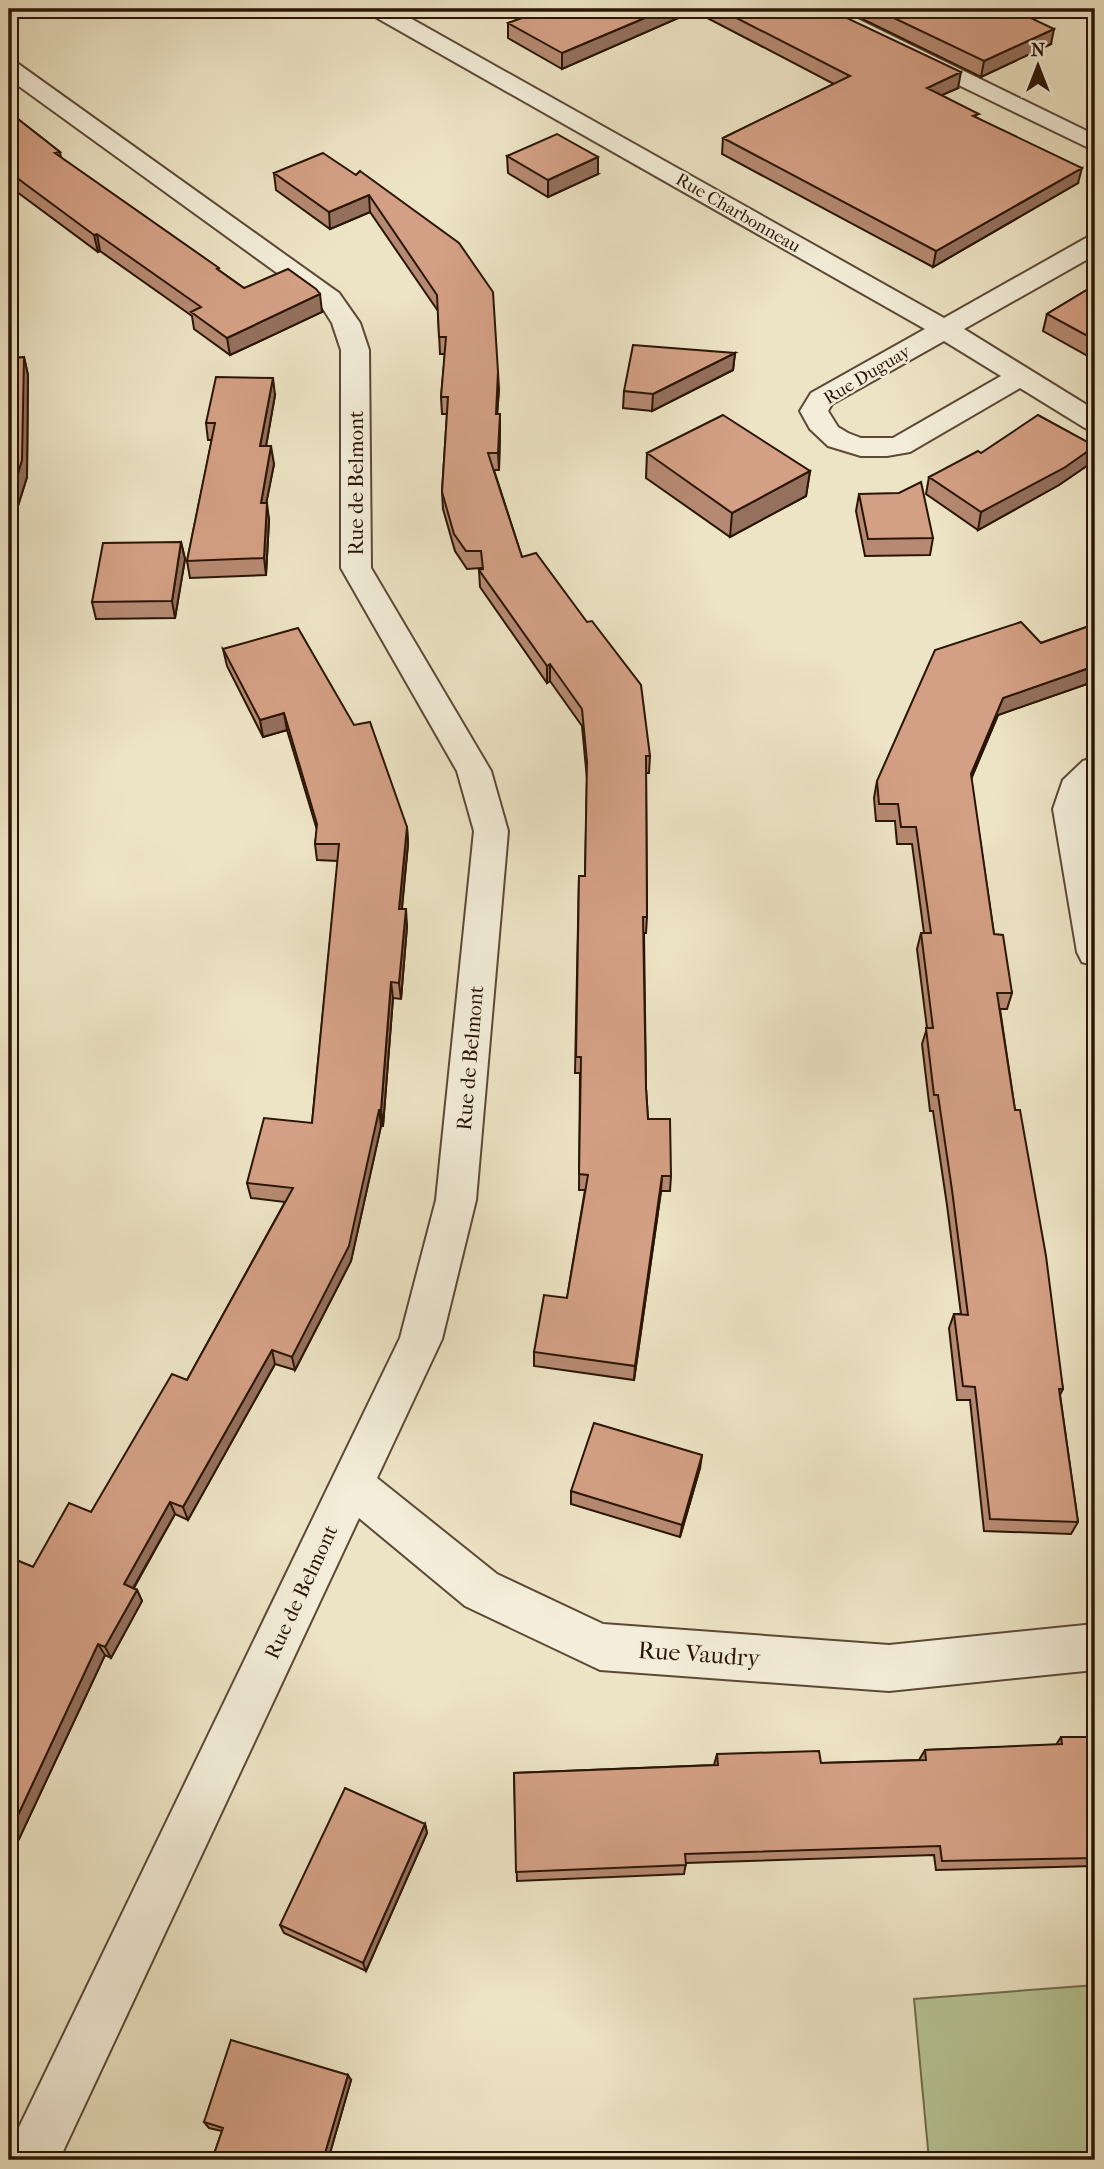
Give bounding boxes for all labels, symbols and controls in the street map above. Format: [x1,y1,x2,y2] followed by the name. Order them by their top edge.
[1002,32,1072,102] north arrow
[1031,39,1046,61] text: N
[672,169,804,257] street label: Rue Charbonneau
[820,340,915,409] street label: Rue Duguay
[344,410,368,556] street label: Rue de Belmont
[452,984,488,1131] street label: Rue de Belmont
[259,1521,343,1663] street label: Rue de Belmont
[637,1636,762,1672] street label: Rue Vaudry

